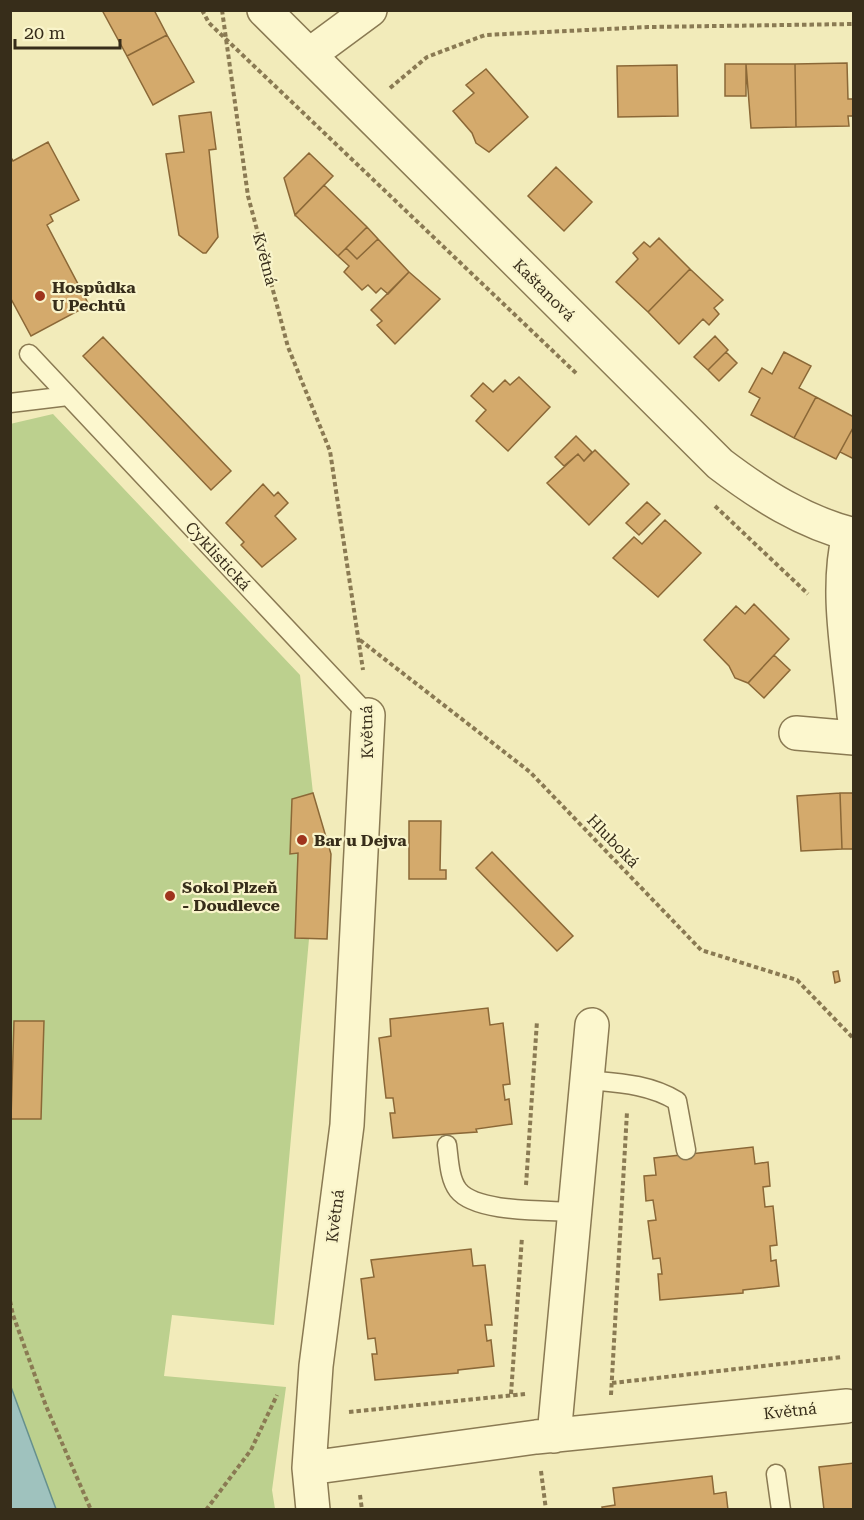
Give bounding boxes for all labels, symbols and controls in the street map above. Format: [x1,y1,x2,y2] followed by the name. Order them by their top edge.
[15,12,120,50] scale bar
[24,22,65,43] text: 20 m
[249,231,281,288] street label: Květná
[509,255,579,325] street label: Kaštanová
[52,278,136,315] place label: Hospůdka U Pechtů
[33,289,47,303] marker: Hospůdka U Pechtů
[181,518,255,594] street label: Cyklistická
[357,705,377,759] street label: Květná
[583,810,643,872] street label: Hluboká
[314,831,407,850] place label: Bar u Dejva
[295,833,309,847] marker: Bar u Dejva
[182,878,280,915] place label: Sokol Plzeň - Doudlevce
[163,889,177,903] marker: Sokol Plzeň - Doudlevce
[322,1188,348,1244] street label: Květná
[762,1399,818,1423] street label: Květná

